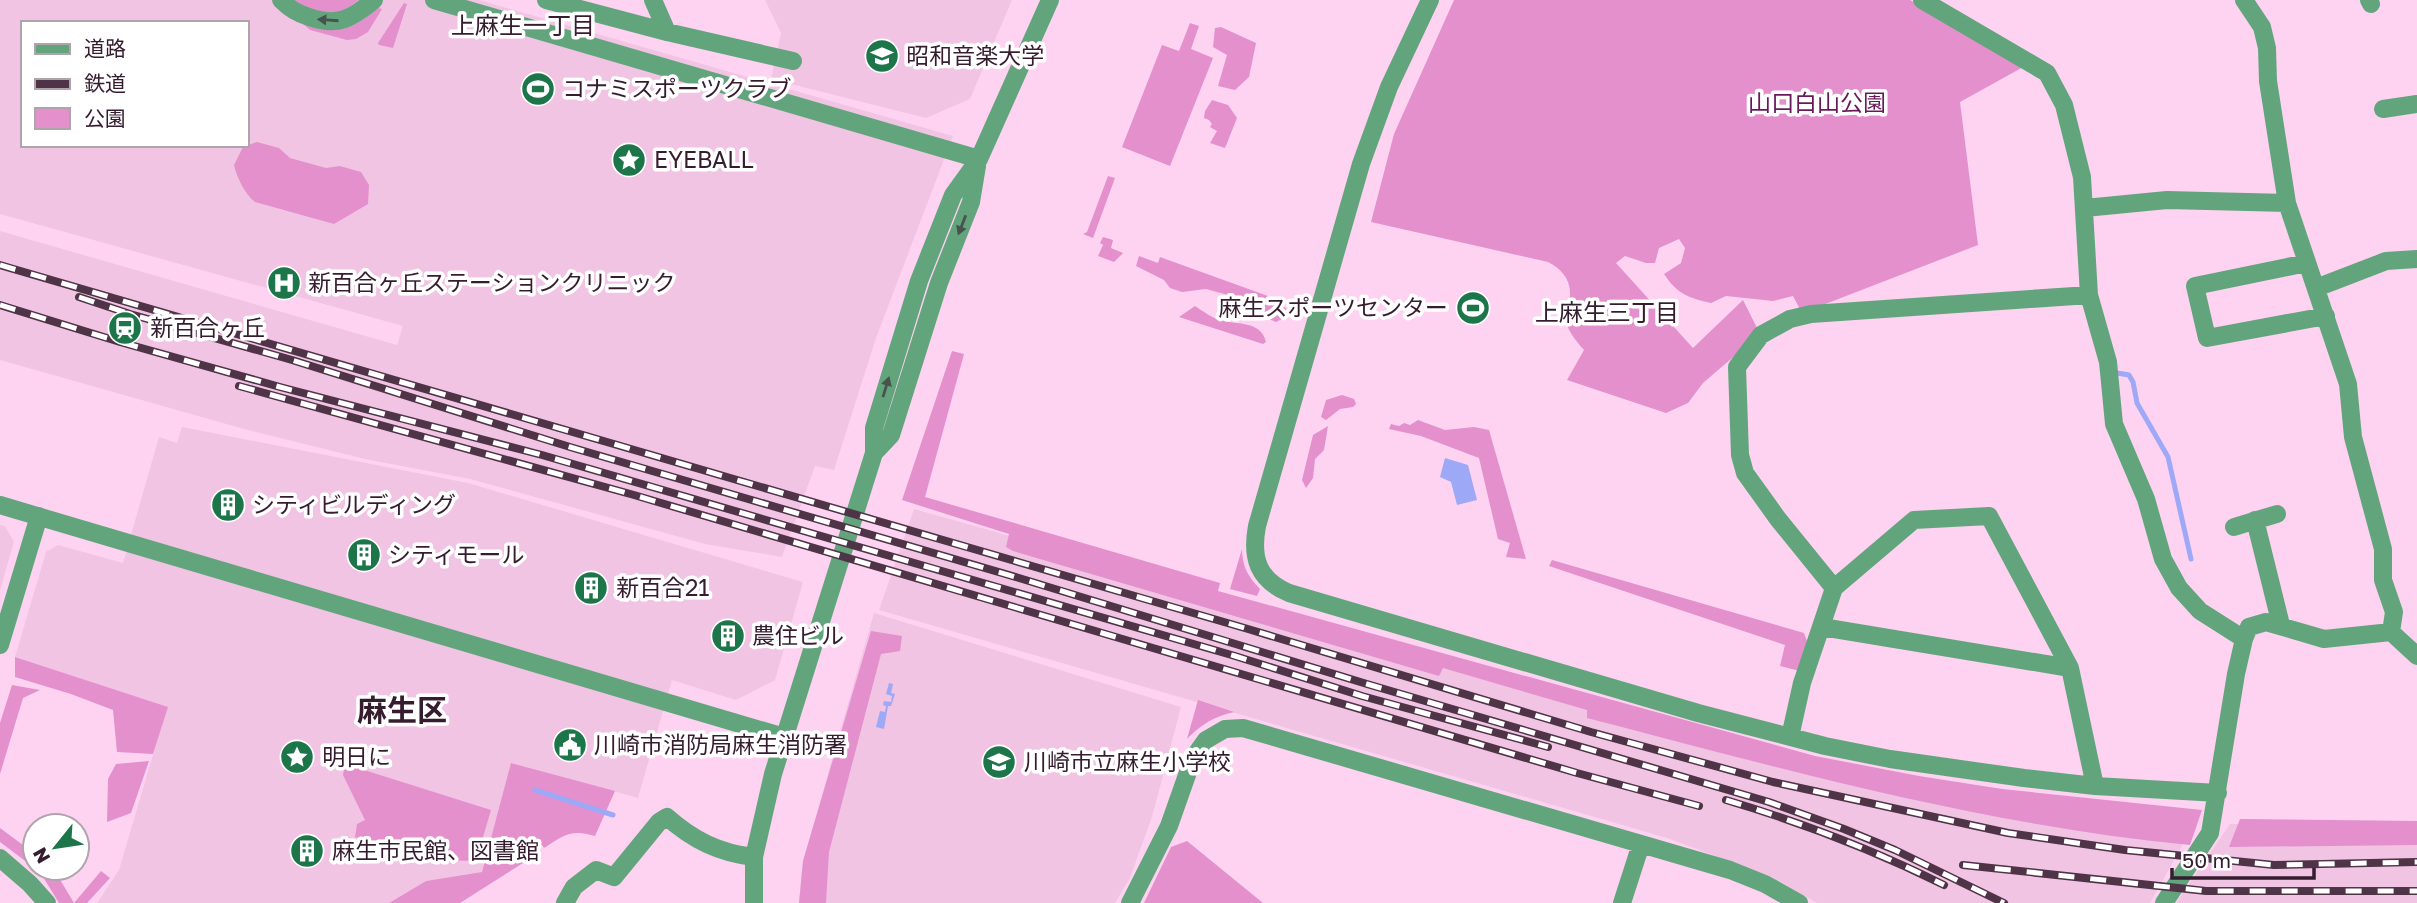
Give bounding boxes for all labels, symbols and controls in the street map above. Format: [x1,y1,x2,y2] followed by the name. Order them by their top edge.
[451,10,595,39] district label: 上麻生一丁目
[317,14,339,25] one-way arrow
[21,21,248,147] legend
[84,35,126,61] text: 道路
[863,37,901,75] school or university icon: 昭和音楽大学
[906,41,1044,69] place label: 昭和音楽大学
[84,70,126,96] text: 鉄道
[519,70,557,108] sports icon: コナミスポーツクラブ
[562,74,792,102] place label: コナミスポーツクラブ
[1748,88,1886,116] park label: 山口白山公園
[84,105,126,131] text: 公園
[610,141,648,179] place icon: EYEBALL
[654,145,754,173] place label: EYEBALL
[956,214,967,235] one-way arrow
[265,264,303,302] hospital icon: 新百合ヶ丘ステーションクリニック
[308,268,676,296] place label: 新百合ヶ丘ステーションクリニック
[1454,289,1492,327] sports icon: 麻生スポーツセンター
[1218,293,1448,321] place label: 麻生スポーツセンター
[1535,297,1679,326] district label: 上麻生三丁目
[106,309,144,347] station icon: 新百合ヶ丘
[150,313,265,341] place label: 新百合ヶ丘
[882,376,892,397] one-way arrow
[209,486,247,524] building icon: シティビルディング
[252,490,456,518] place label: シティビルディング
[345,536,383,574] building icon: シティモール
[388,540,525,568] place label: シティモール
[572,569,610,607] building icon: 新百合21
[616,573,710,601] place label: 新百合21
[709,617,747,655] building icon: 農住ビル
[752,621,844,649] place label: 農住ビル
[357,692,447,728] district label: 麻生区
[551,726,589,764] public building icon: 川崎市消防局麻生消防署
[594,730,847,758] place label: 川崎市消防局麻生消防署
[278,738,316,776] place icon: 明日に
[322,742,391,770] place label: 明日に
[980,743,1018,781] school or university icon: 川崎市立麻生小学校
[1024,747,1231,775] place label: 川崎市立麻生小学校
[21,812,91,882] north arrow
[288,832,326,870] building icon: 麻生市民館、図書館
[332,836,539,864] place label: 麻生市民館、図書館
[2172,836,2314,880] scale bar
[27,844,54,868] text: N
[2182,847,2231,873] text: 50 m

